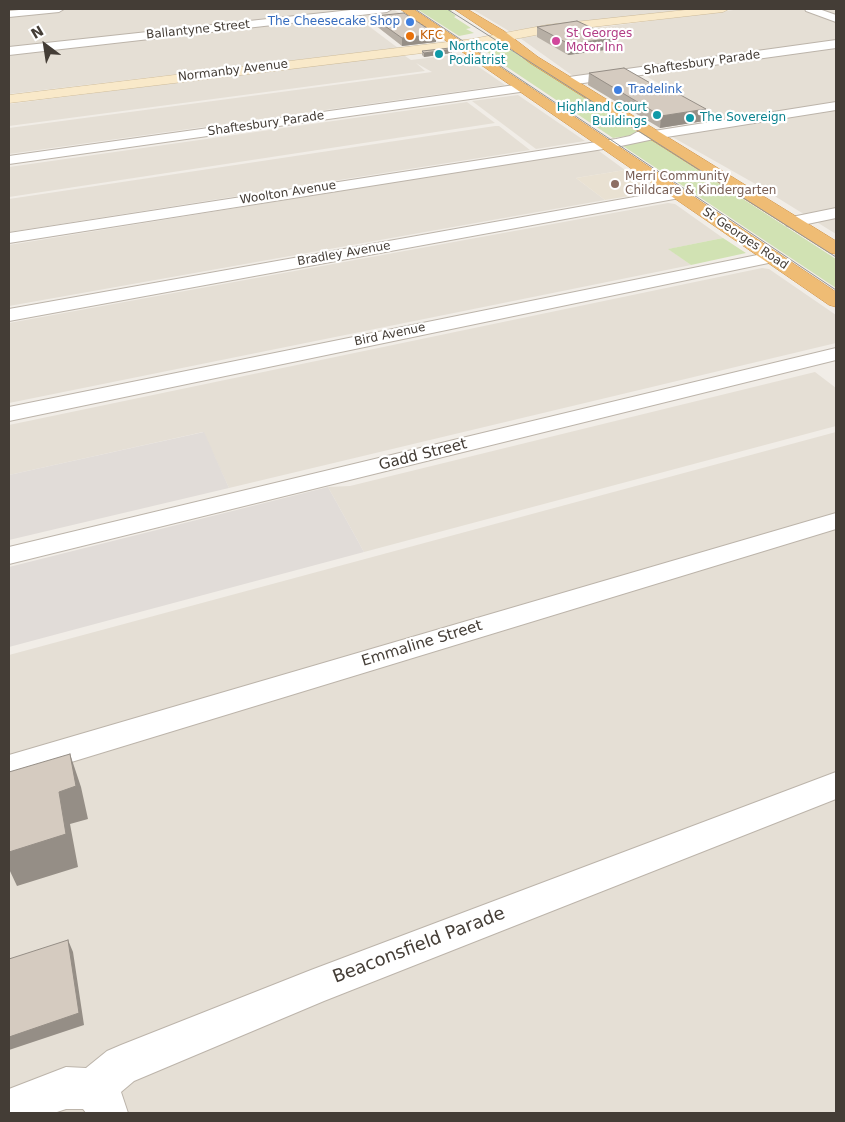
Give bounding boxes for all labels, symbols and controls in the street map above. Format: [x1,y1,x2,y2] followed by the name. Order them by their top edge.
[268,15,400,29] place label: The Cheesecake Shop
[404,16,416,28] marker: The Cheesecake Shop
[145,17,251,43] street label: Ballantyne Street
[20,20,70,70] north arrow
[28,22,46,42] text: N
[566,27,632,55] place label: St Georges Motor Inn
[420,29,443,43] place label: KFC
[404,30,416,42] marker: KFC
[550,35,562,47] marker: St Georges Motor Inn
[449,40,509,68] place label: Northcote Podiatrist
[433,48,445,60] marker: Northcote Podiatrist
[643,48,761,78] street label: Shaftesbury Parade
[177,57,289,85] street label: Normanby Avenue
[628,83,682,97] place label: Tradelink
[612,84,624,96] marker: Tradelink
[557,101,647,129] place label: Highland Court Buildings
[207,109,325,139] street label: Shaftesbury Parade
[651,109,663,121] marker: Highland Court Buildings
[700,111,786,125] place label: The Sovereign
[684,112,696,124] marker: The Sovereign
[625,170,776,198] place label: Merri Community Childcare & Kindergarten
[239,178,337,208] street label: Woolton Avenue
[609,178,621,190] marker: Merri Community Childcare & Kindergarten
[699,205,791,273] street label: St Georges Road
[296,239,392,269] street label: Bradley Avenue
[353,320,427,350] street label: Bird Avenue
[377,435,469,475] street label: Gadd Street
[359,617,485,671] street label: Emmaline Street
[330,903,508,989] street label: Beaconsfield Parade

